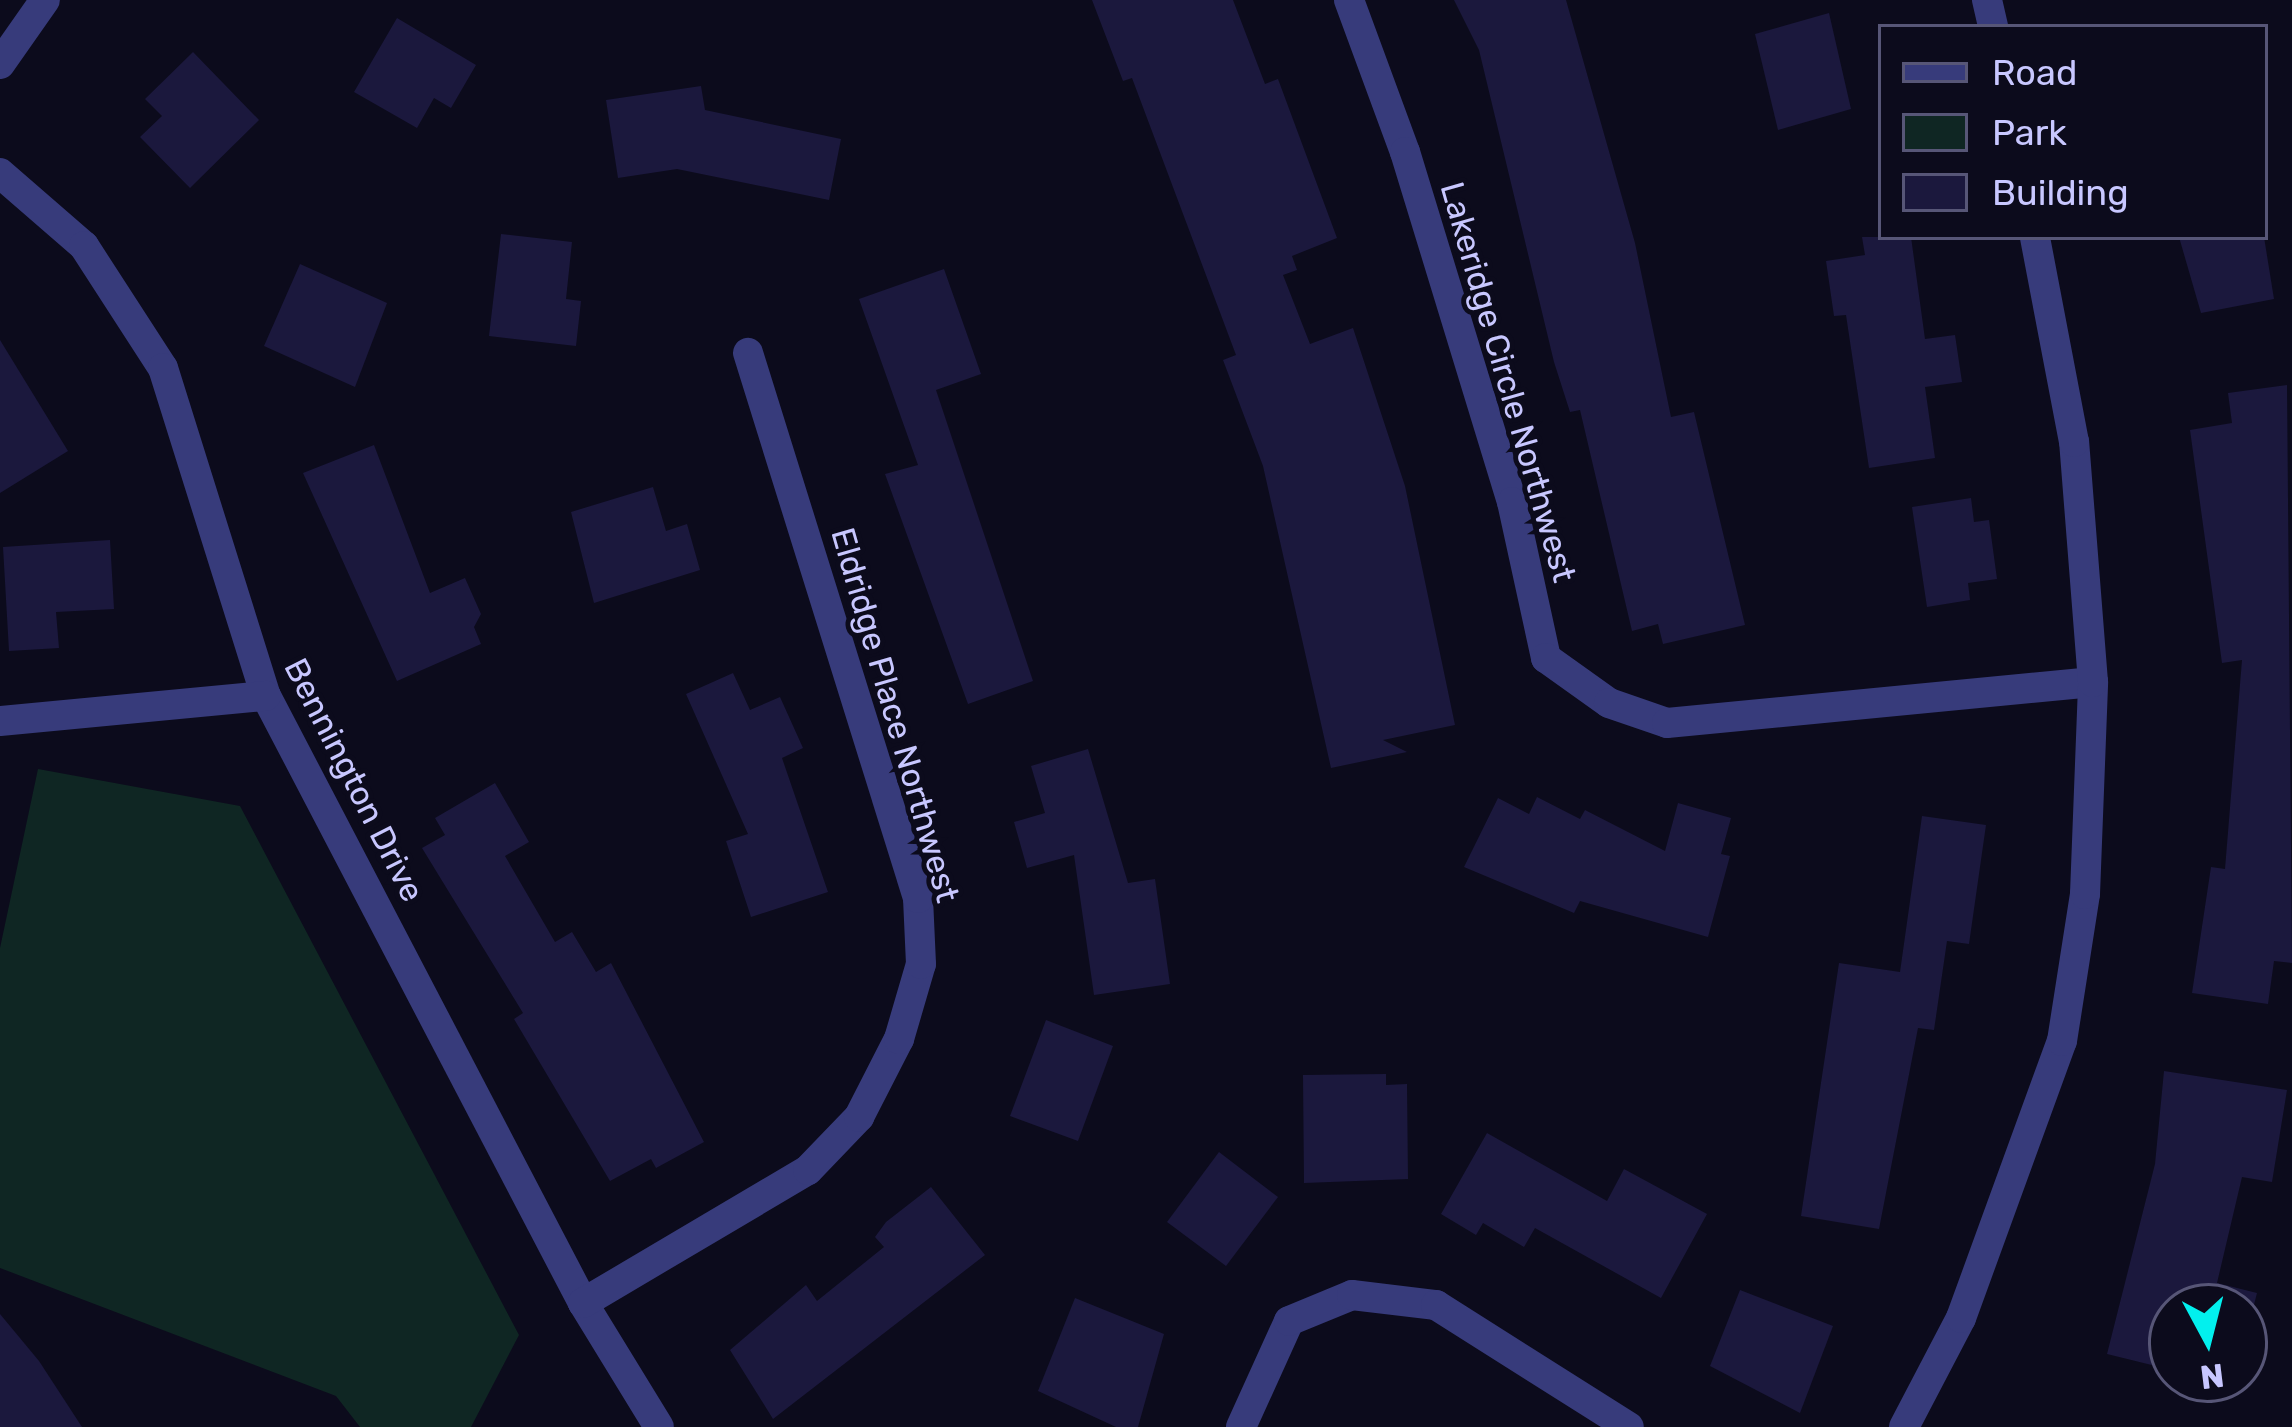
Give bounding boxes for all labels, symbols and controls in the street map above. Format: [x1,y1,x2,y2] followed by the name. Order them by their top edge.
[1878,24,2268,240] legend
[1992,51,2077,94] text: Road
[1992,111,2067,154] text: Park
[1992,171,2129,214] text: Building
[1432,177,1584,587] street label: Lakeridge Circle Northwest
[823,523,967,907] street label: Eldridge Place Northwest
[276,652,432,908] street label: Bennington Drive
[2148,1283,2268,1403] north arrow
[2198,1355,2226,1397] text: N

